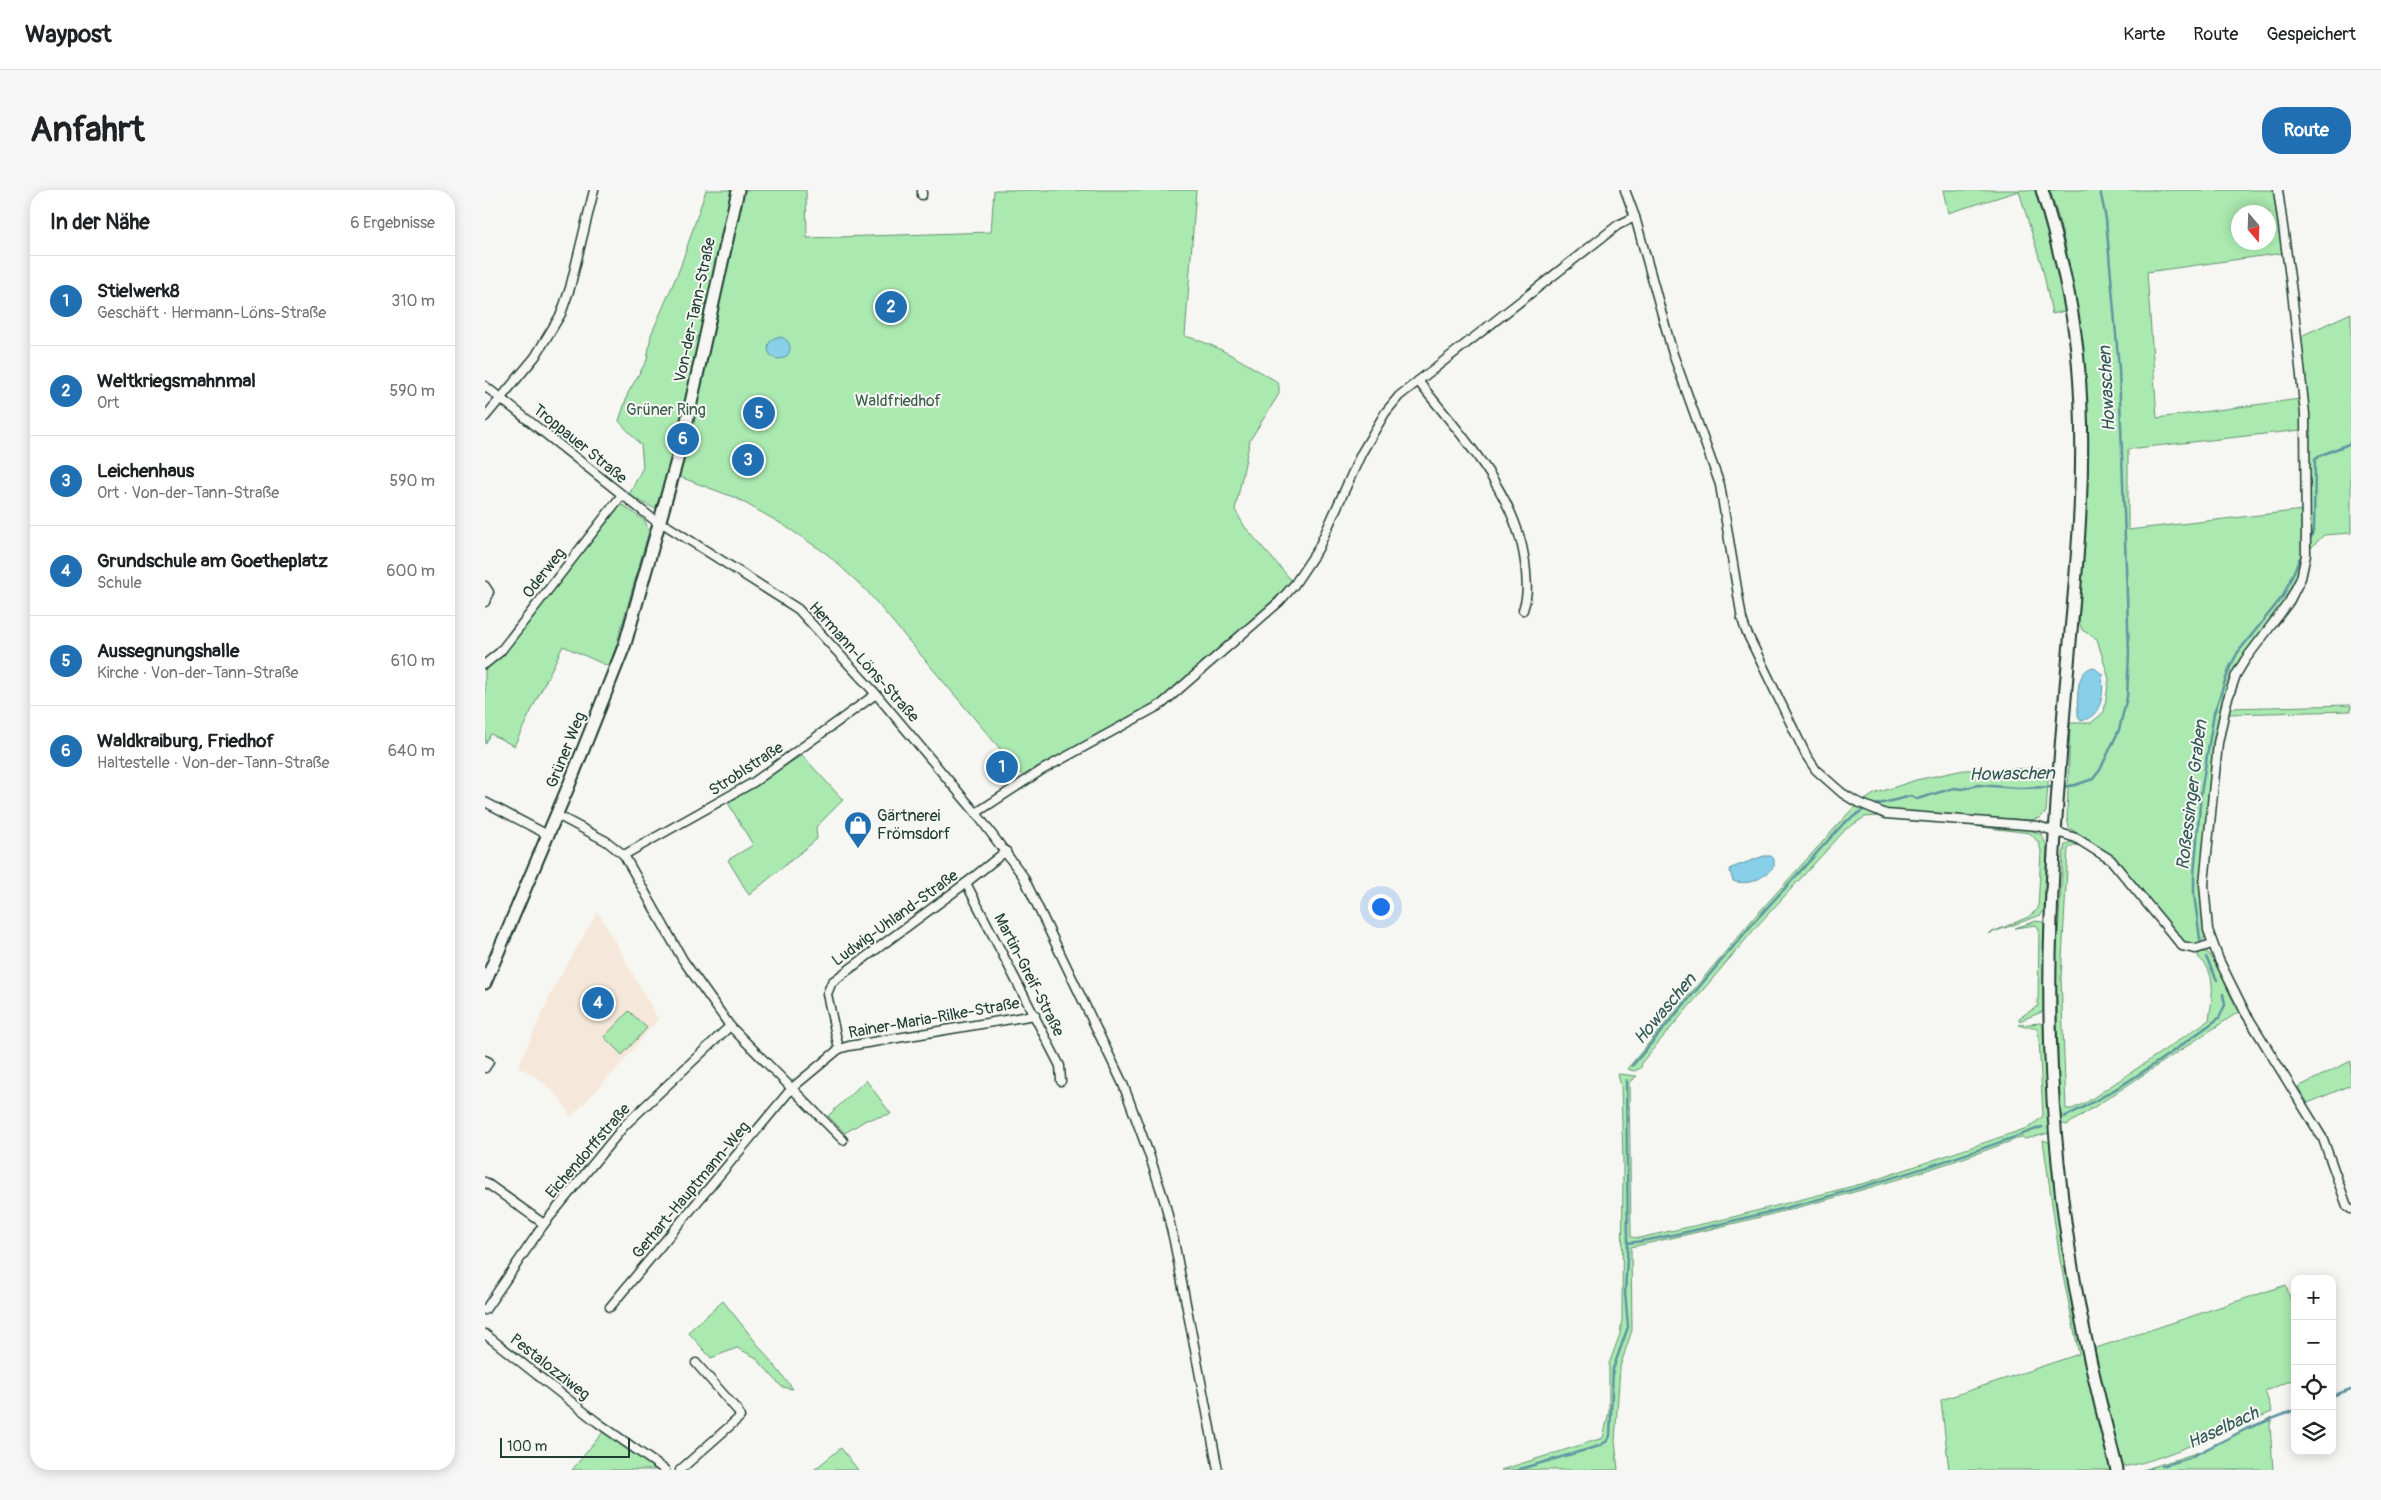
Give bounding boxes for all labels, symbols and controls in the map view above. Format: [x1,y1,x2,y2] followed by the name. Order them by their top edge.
[25,20,112,49] text: Waypost
[2123,23,2165,46] text: Karte
[2193,23,2238,46] text: Route
[2266,23,2356,46] text: Gespeichert
[2262,107,2351,154] button: Route
[30,108,145,152] text: Anfahrt
[2231,205,2276,250] north arrow
[50,209,150,236] text: In der Nähe
[350,213,435,233] text: 6 Ergebnisse
[670,236,720,384] street label: Von-der-Tann-Straße
[97,279,179,303] text: Stielwerk8
[875,288,907,326] pin: 2
[63,291,69,311] text: 1
[391,291,435,311] text: 310 m
[97,303,326,323] text: Geschäft · Hermann-Löns-Straße
[2093,345,2121,432] water label: Howaschen
[97,369,256,393] text: Weltkriegsmahnmal
[62,381,70,401] text: 2
[389,381,435,401] text: 590 m
[855,391,942,411] park label: Waldfriedhof
[97,393,119,413] text: Ort
[743,394,775,432] pin: 5
[529,400,631,488] street label: Troppauer Straße
[626,400,706,420] park label: Grüner Ring
[667,420,699,458] pin: 6
[732,441,764,479] pin: 3
[97,459,194,483] text: Leichenhaus
[62,471,70,491] text: 3
[389,471,435,491] text: 590 m
[97,483,279,503] text: Ort · Von-der-Tann-Straße
[518,544,570,602] street label: Oderweg
[97,549,328,573] text: Grundschule am Goetheplatz
[61,561,71,581] text: 4
[386,561,435,581] text: 600 m
[97,573,142,593] text: Schule
[805,598,923,726] street label: Hermann-Löns-Straße
[97,639,239,663] text: Aussegnungshalle
[62,651,70,671] text: 5
[391,651,435,671] text: 610 m
[97,663,299,683] text: Kirche · Von-der-Tann-Straße
[542,709,590,791] street label: Grüner Weg
[2171,718,2213,871] water label: Roßessinger Graben
[97,729,274,753] text: Waldkraiburg, Friedhof
[705,737,787,800] street label: Stroblstraße
[61,741,71,761] text: 6
[388,741,435,761] text: 640 m
[986,748,1018,786] pin: 1
[97,753,329,773] text: Haltestelle · Von-der-Tann-Straße
[1969,762,2056,786] water label: Howaschen
[877,806,951,844] place label: Gärtnerei Frömsdorf
[843,810,873,849] shop icon: Gärtnerei Frömsdorf
[828,865,962,971] street label: Ludwig-Uhland-Straße
[1368,894,1394,920] your location
[989,910,1069,1040] street label: Martin-Greif-Straße
[1629,968,1702,1049] water label: Howaschen
[582,984,614,1022] pin: 4
[847,993,1021,1043] street label: Rainer-Maria-Rilke-Straße
[541,1099,635,1202] street label: Eichendorffstraße
[628,1117,754,1263] street label: Gerhart-Hauptmann-Weg
[2291,1275,2336,1455] map controls
[2291,1275,2336,1320] button: +
[2291,1320,2336,1365] button: −
[506,1329,594,1405] street label: Pestalozziweg
[2291,1365,2336,1410] button: locate
[2184,1401,2264,1454] water label: Haselbach
[2291,1410,2336,1455] button: layers
[500,1435,630,1458] scale bar
[507,1438,547,1455] text: 100 m

